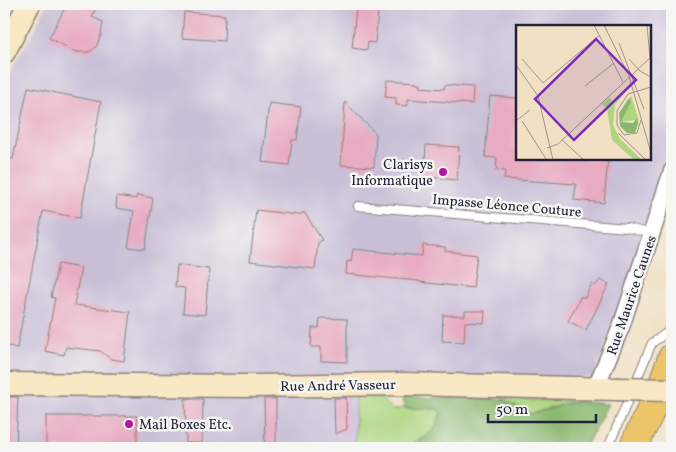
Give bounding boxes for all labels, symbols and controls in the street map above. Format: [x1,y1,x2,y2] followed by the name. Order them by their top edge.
[516,25,651,160] inset map
[351,156,433,191] place label: Clarisys Informatique
[437,166,449,178] marker: Clarisys Informatique
[432,191,583,223] street label: Impasse Léonce Couture
[603,233,662,358] street label: Rue Maurice Caunes
[280,376,396,397] street label: Rue André Vasseur
[488,392,596,424] scale bar
[496,400,528,421] text: 50 m
[139,416,231,435] place label: Mail Boxes Etc.
[123,418,135,430] marker: Mail Boxes Etc.

